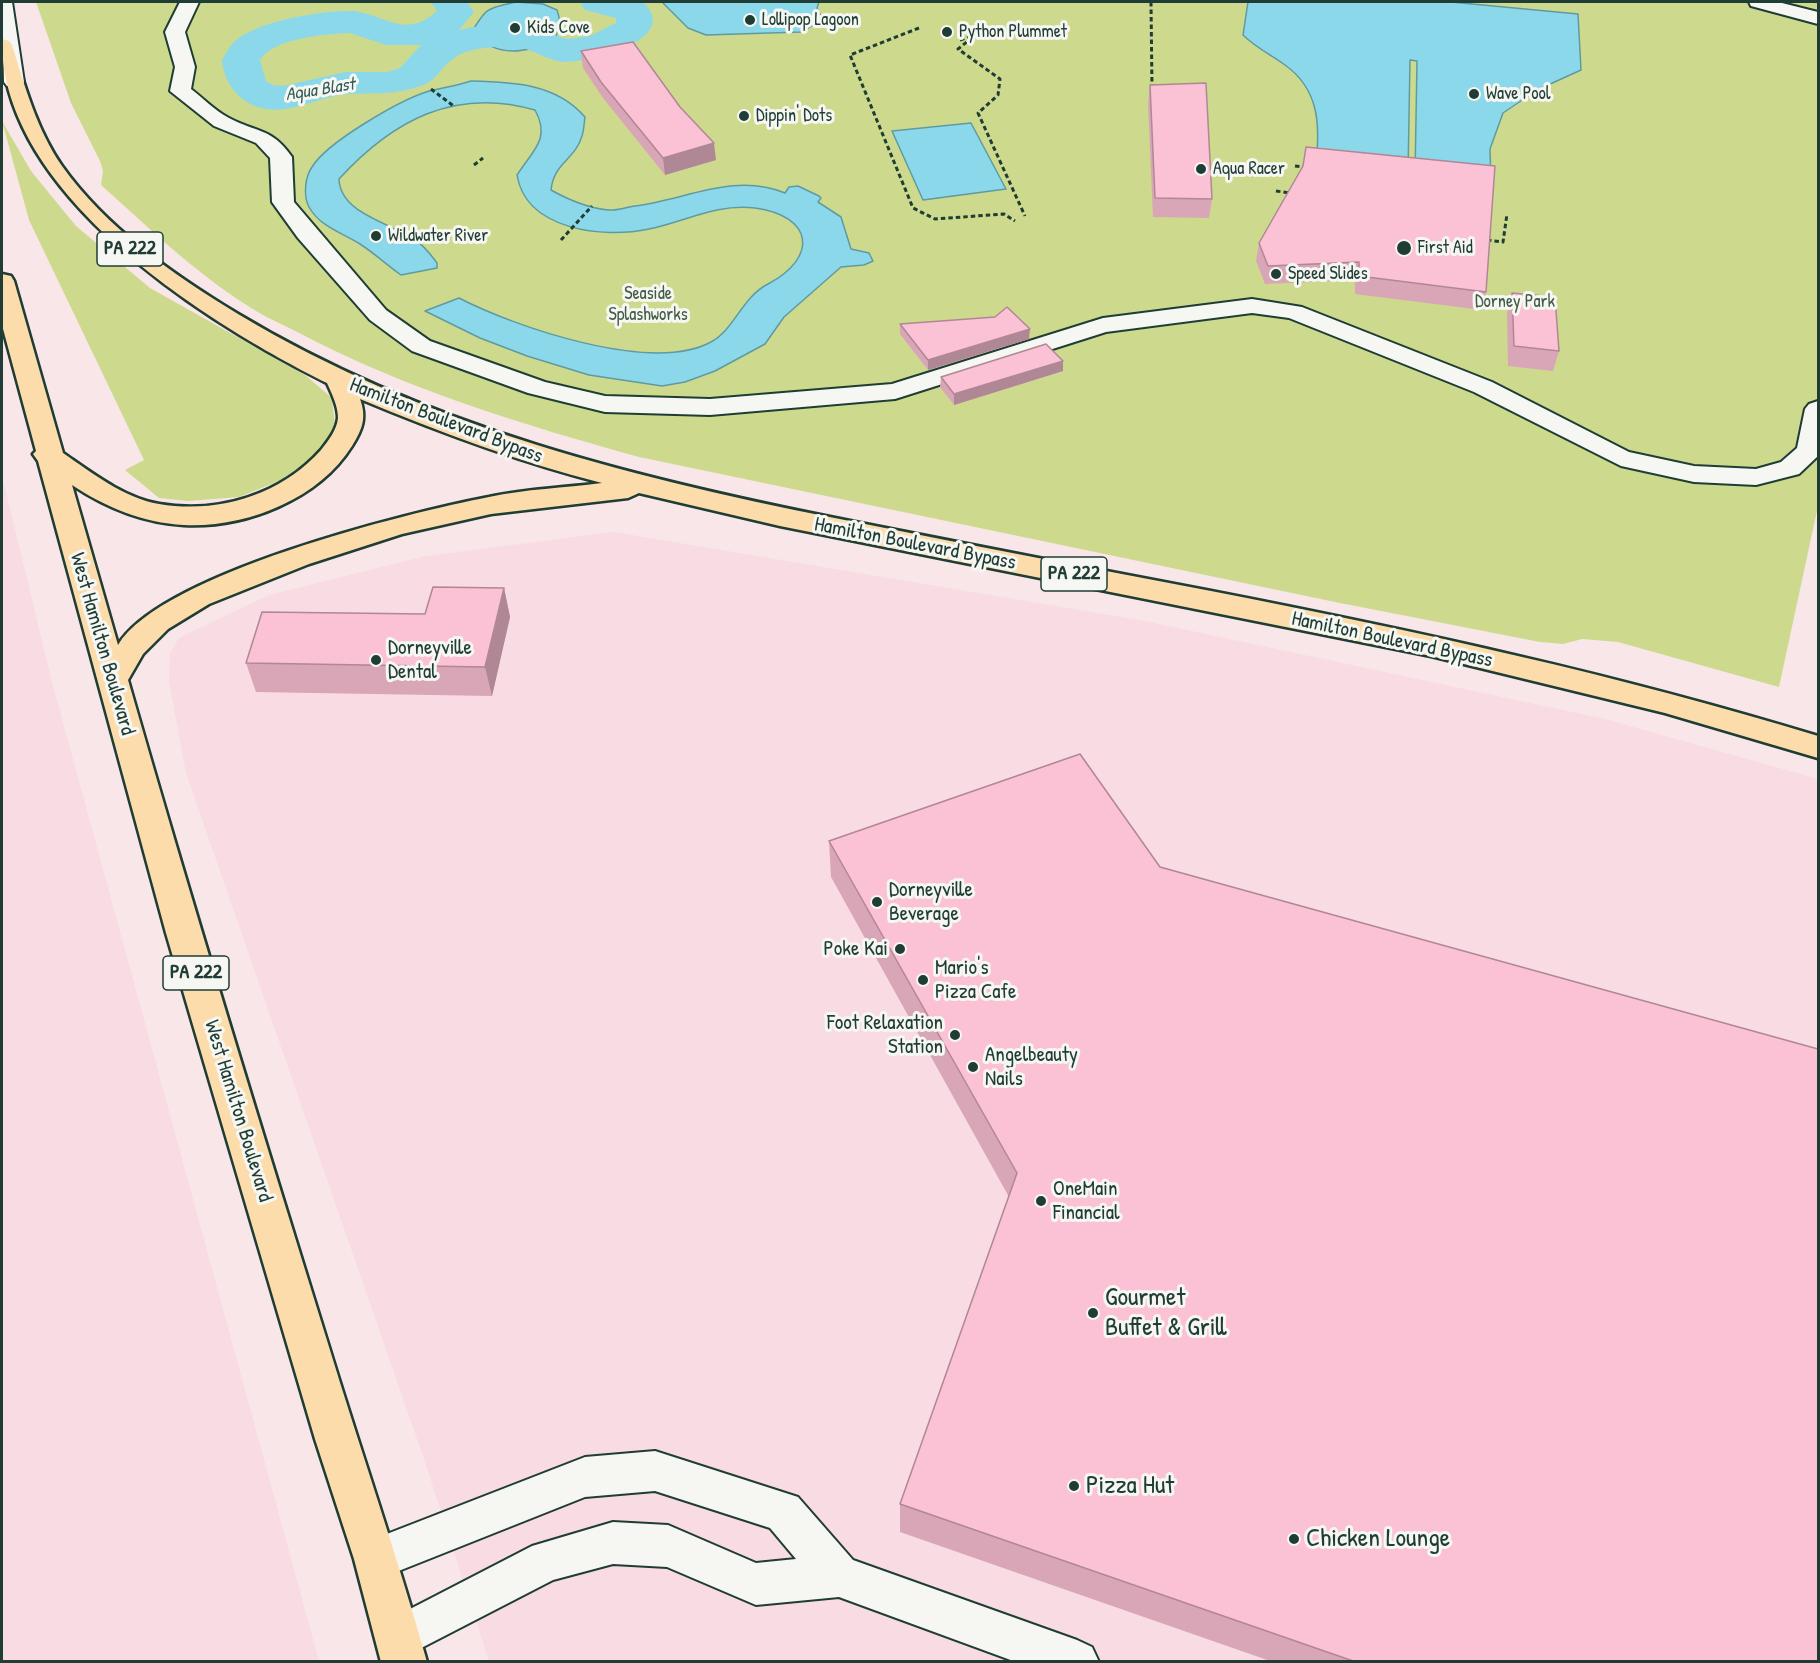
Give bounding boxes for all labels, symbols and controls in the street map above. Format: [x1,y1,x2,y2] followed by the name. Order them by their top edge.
[762,9,859,31] place label: Lollipop Lagoon
[743,13,757,27] marker: Lollipop Lagoon
[527,17,590,39] place label: Kids Cove
[508,21,522,35] marker: Kids Cove
[959,21,1067,43] place label: Python Plummet
[940,25,954,39] marker: Python Plummet
[284,74,356,106] water label: Aqua Blast
[1486,83,1551,105] place label: Wave Pool
[1467,87,1481,101] marker: Wave Pool
[756,105,832,127] place label: Dippin' Dots
[737,109,751,123] marker: Dippin' Dots
[1213,158,1285,180] place label: Aqua Racer
[1194,162,1208,176] marker: Aqua Racer
[388,225,488,247] place label: Wildwater River
[369,229,383,243] marker: Wildwater River
[97,232,163,266] road number: PA 222
[1418,237,1473,259] place label: First Aid
[1395,239,1413,257] marker: First Aid
[1288,263,1368,285] place label: Speed Slides
[1269,267,1283,281] marker: Speed Slides
[608,283,688,326] park label: Seaside Splashworks
[1475,291,1555,313] park label: Dorney Park
[346,373,546,469] street label: Hamilton Boulevard Bypass
[812,512,1018,576] street label: Hamilton Boulevard Bypass
[64,550,140,738] street label: West Hamilton Boulevard
[1041,557,1107,591] road number: PA 222
[1289,606,1495,674] street label: Hamilton Boulevard Bypass
[388,635,472,685] place label: Dorneyville Dental
[369,653,383,667] marker: Dorneyville Dental
[889,877,973,927] place label: Dorneyville Beverage
[870,895,884,909] marker: Dorneyville Beverage
[824,936,888,962] place label: Poke Kai
[893,942,907,956] marker: Poke Kai
[935,955,1016,1005] place label: Mario's Pizza Cafe
[163,956,229,990] road number: PA 222
[916,973,930,987] marker: Mario's Pizza Cafe
[827,1010,943,1060] place label: Foot Relaxation Station
[198,1017,278,1205] street label: West Hamilton Boulevard
[948,1028,962,1042] marker: Foot Relaxation Station
[985,1042,1078,1092] place label: Angelbeauty Nails
[966,1060,980,1074] marker: Angelbeauty Nails
[1053,1176,1119,1226] place label: OneMain Financial
[1034,1194,1048,1208] marker: OneMain Financial
[1105,1282,1227,1344] place label: Gourmet Buffet & Grill
[1086,1306,1100,1320] marker: Gourmet Buffet & Grill
[1086,1470,1174,1502] place label: Pizza Hut
[1067,1479,1081,1493] marker: Pizza Hut
[1306,1523,1450,1555] place label: Chicken Lounge
[1287,1532,1301,1546] marker: Chicken Lounge

